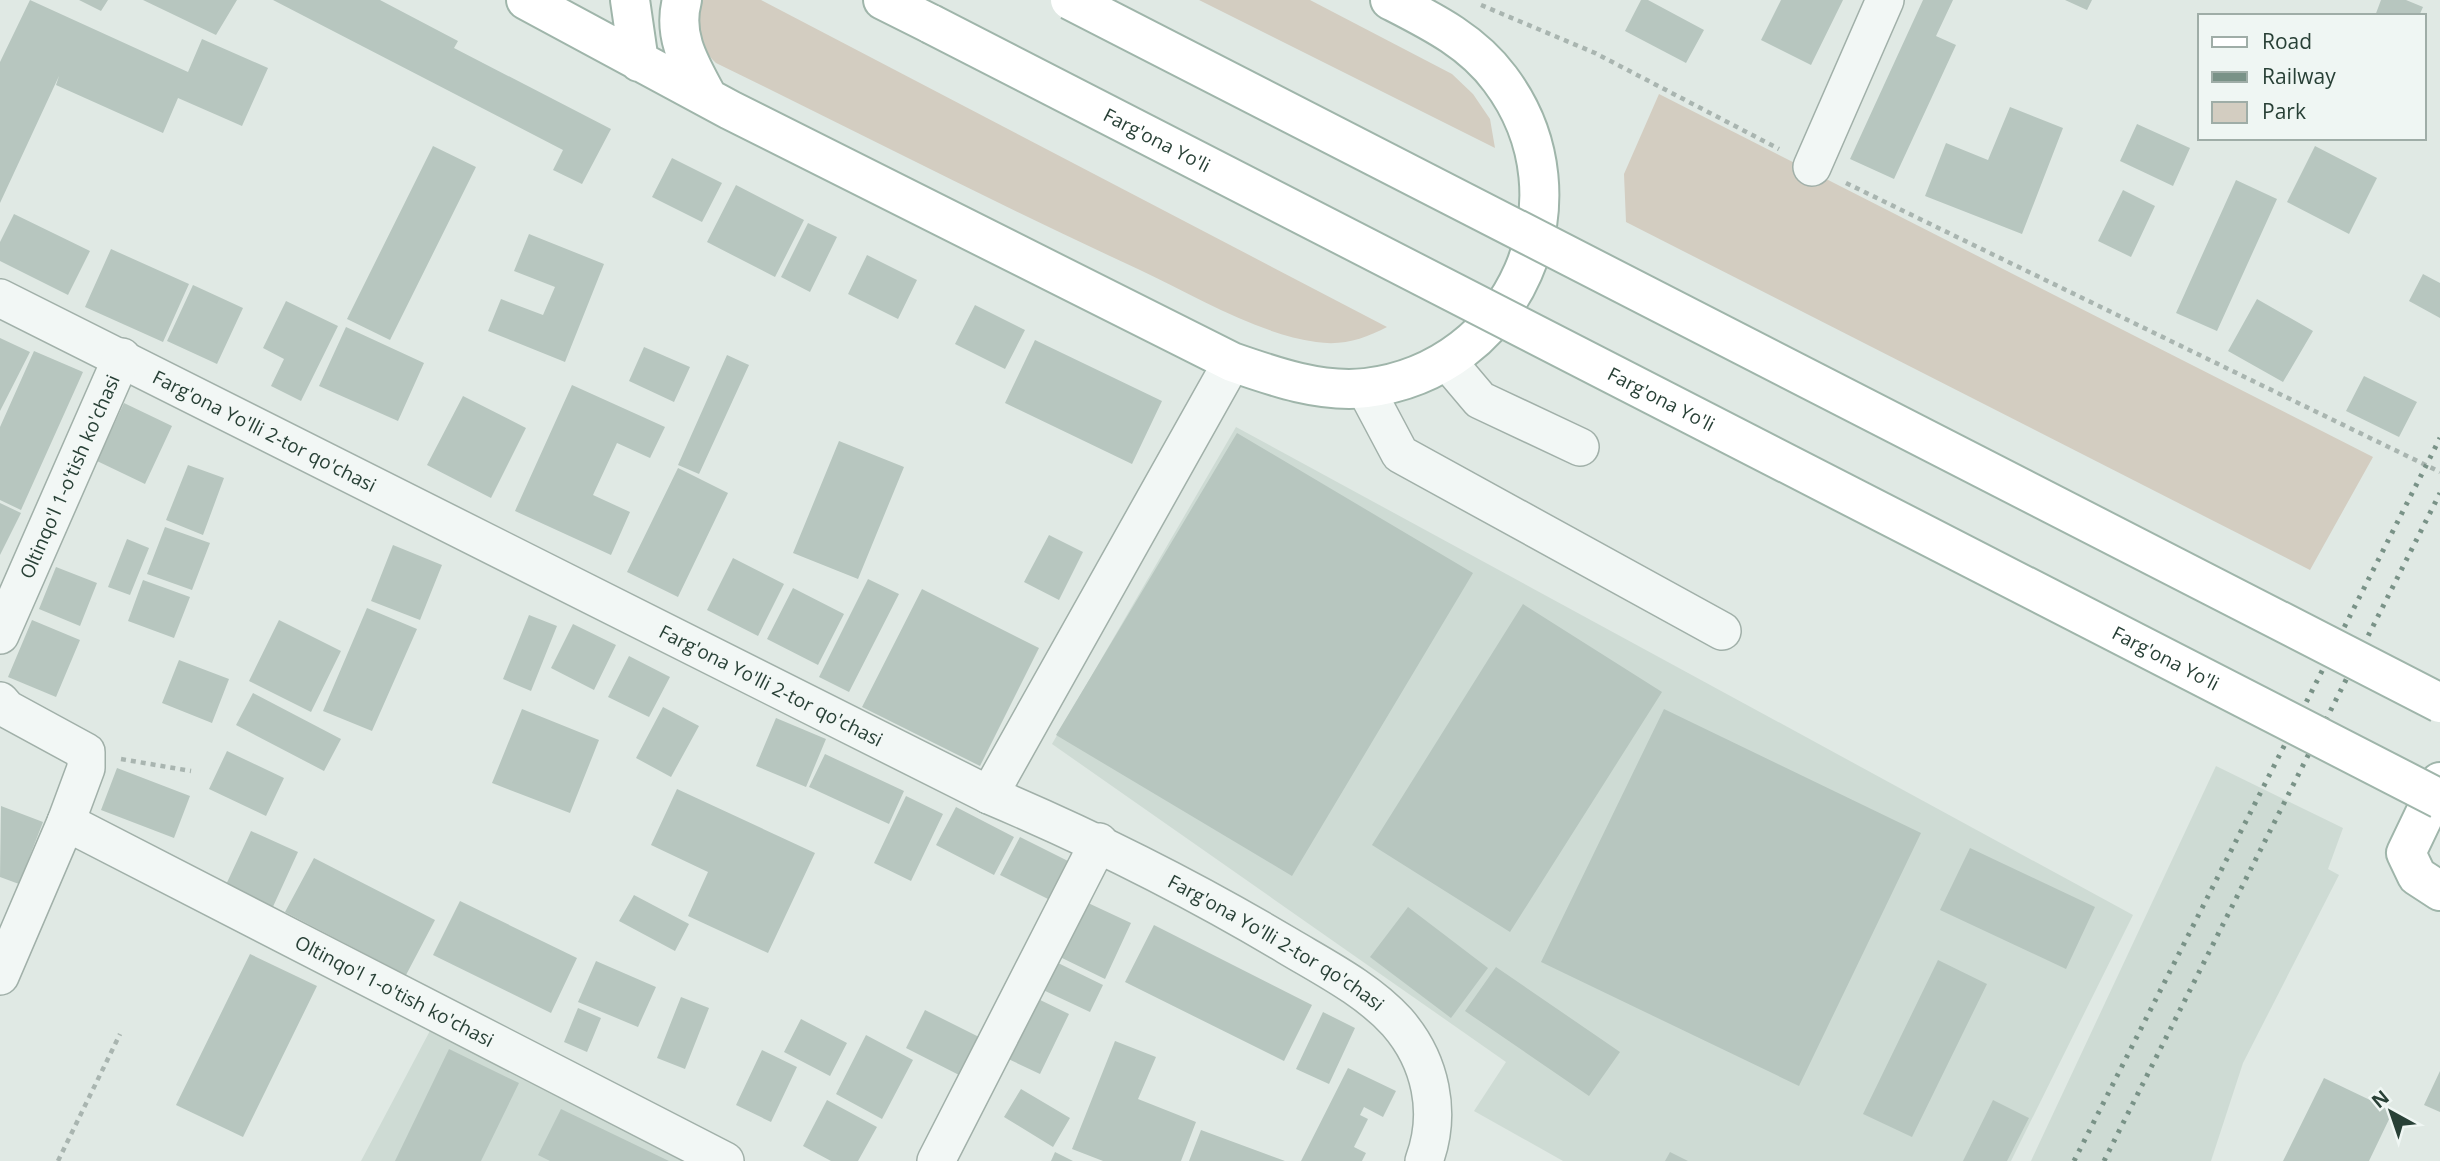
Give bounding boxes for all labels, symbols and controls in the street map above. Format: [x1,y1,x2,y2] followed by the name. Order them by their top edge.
[2198,14,2426,140] legend
[2262,27,2312,55] text: Road
[2262,62,2336,90] text: Railway
[2262,97,2306,125] text: Park
[1099,102,1215,178] street label: Farg'ona Yo'li
[1603,361,1719,437] street label: Farg'ona Yo'li
[148,364,381,498] street label: Farg'ona Yo'lli 2-tor qo'chasi
[13,370,126,583] street label: Oltinqo'l 1-o'tish ko'chasi
[655,618,887,753] street label: Farg'ona Yo'lli 2-tor qo'chasi
[2108,620,2224,696] street label: Farg'ona Yo'li
[1164,868,1390,1017] street label: Farg'ona Yo'lli 2-tor qo'chasi
[291,929,498,1053] street label: Oltinqo'l 1-o'tish ko'chasi
[2356,1077,2426,1147] north arrow
[2366,1084,2394,1114] text: N

